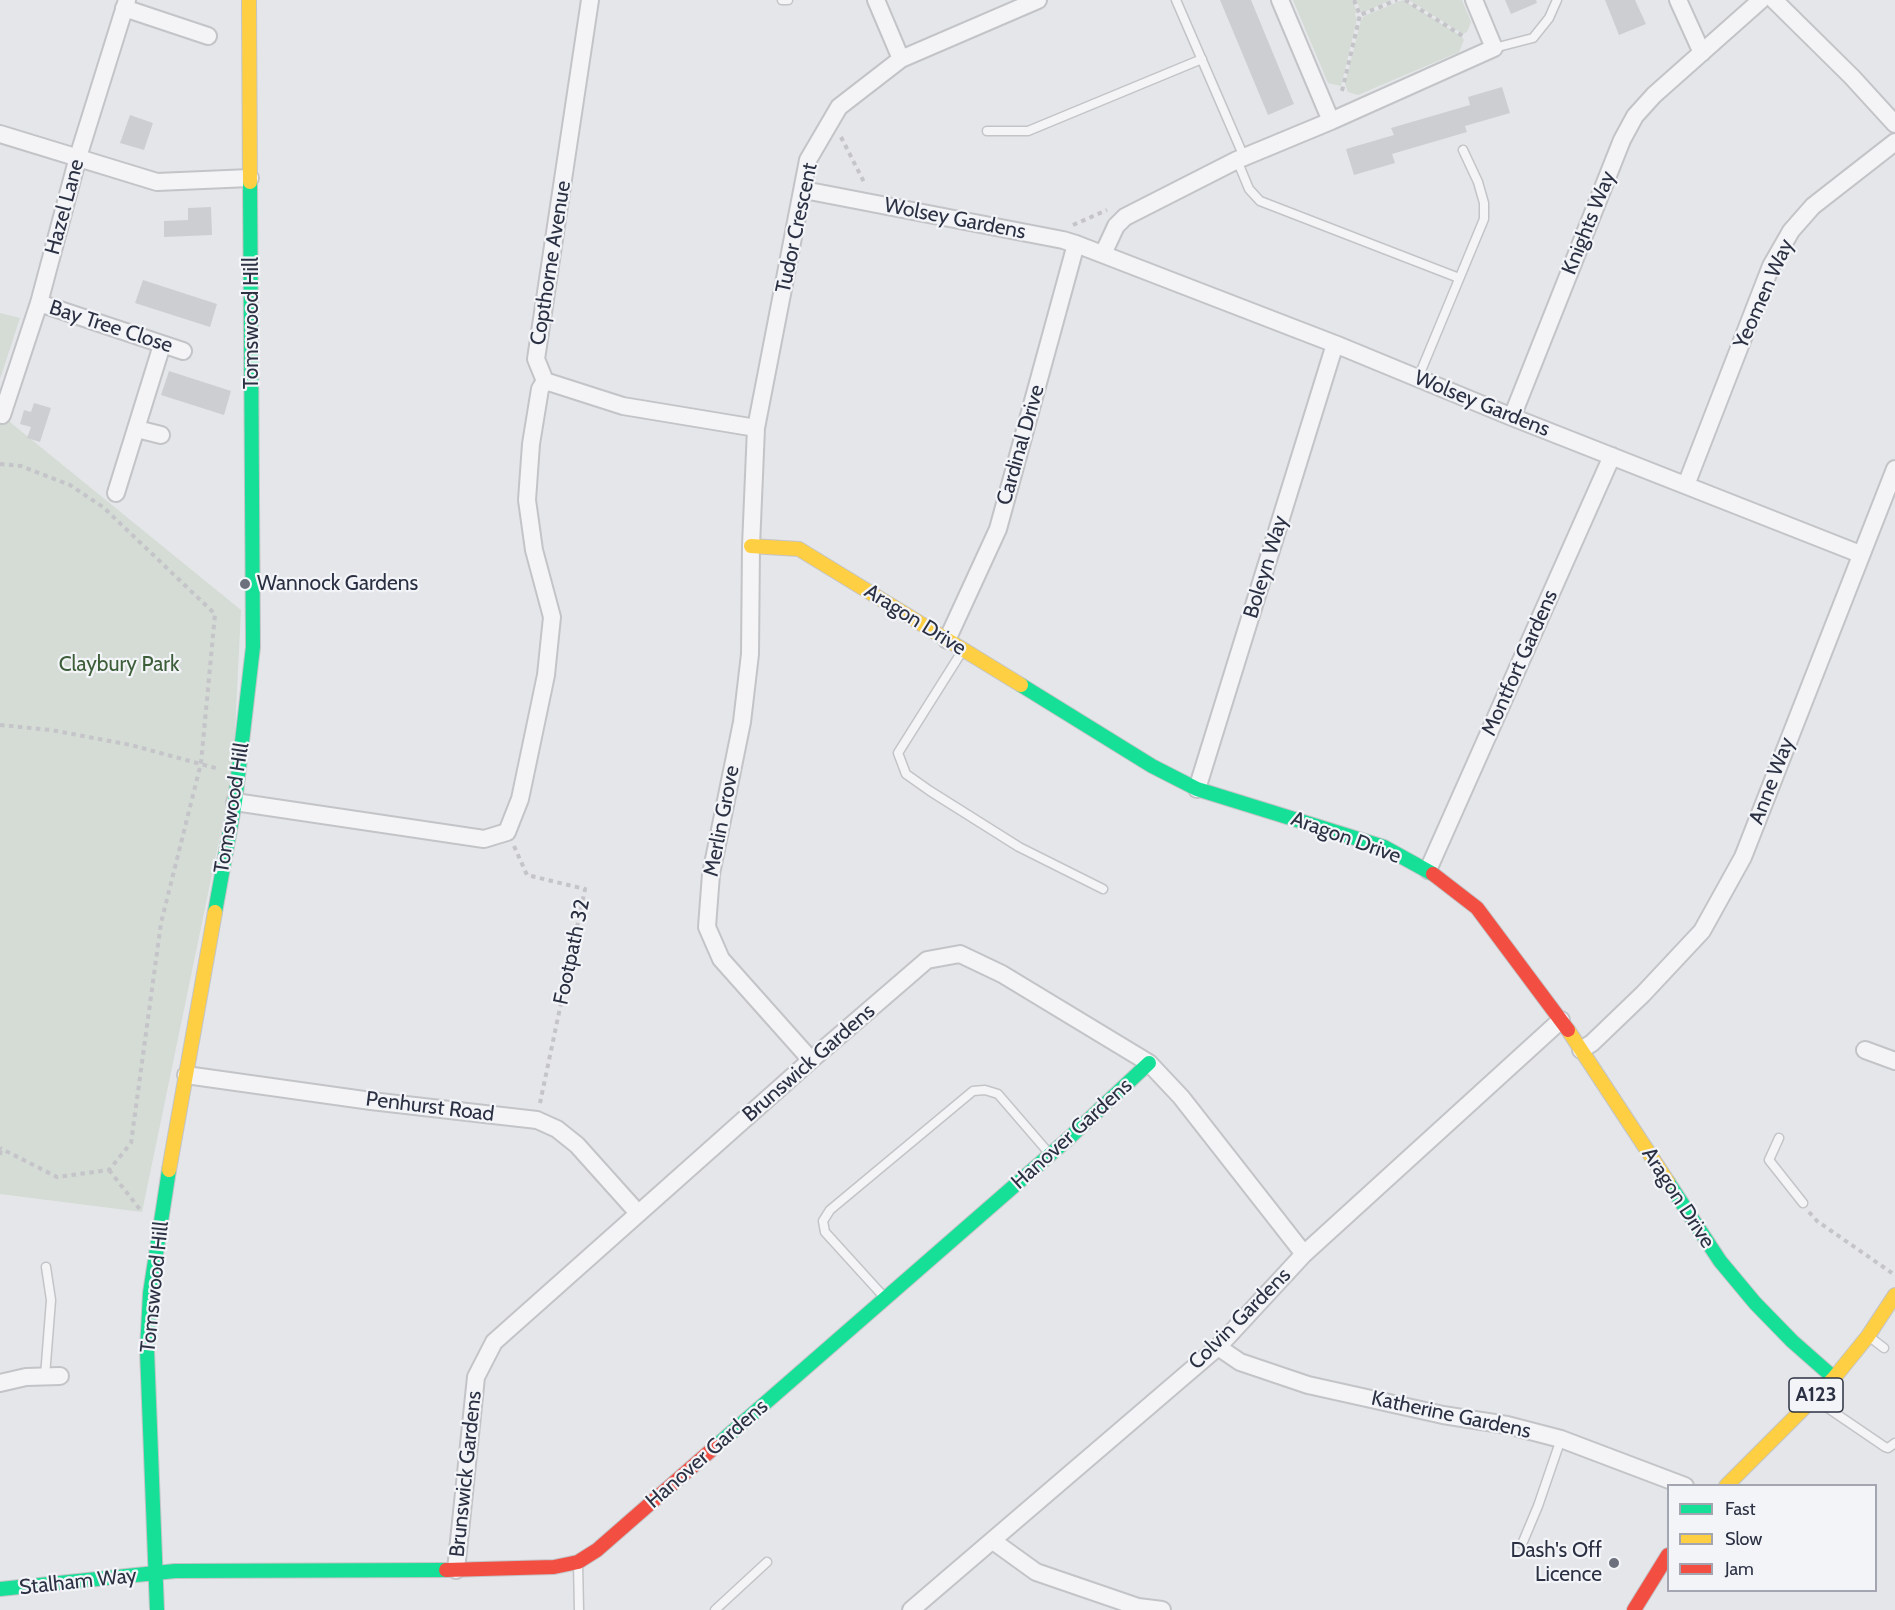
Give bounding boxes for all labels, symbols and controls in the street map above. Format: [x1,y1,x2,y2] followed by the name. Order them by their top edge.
[40,156,90,258] street label: Hazel Lane
[771,161,823,295] street label: Tudor Crescent
[1557,168,1621,278] street label: Knights Way
[526,179,576,347] street label: Copthorne Avenue
[882,193,1028,245] street label: Wolsey Gardens
[1729,235,1799,353] street label: Yeomen Way
[239,257,265,389] street label: Tomswood Hill
[46,295,176,359] street label: Bay Tree Close
[1411,365,1553,443] street label: Wolsey Gardens
[992,382,1050,508] street label: Cardinal Drive
[1238,513,1294,621] street label: Boleyn Way
[257,571,418,597] place label: Wannock Gardens
[238,577,252,591] marker: Wannock Gardens
[860,579,970,661] street label: Aragon Drive
[1477,586,1563,740] street label: Montfort Gardens
[59,652,179,678] park label: Claybury Park
[1744,734,1800,828] street label: Anne Way
[209,741,255,875] street label: Tomswood Hill
[699,763,745,879] street label: Merlin Grove
[1288,806,1404,870] street label: Aragon Drive
[549,897,595,1007] street label: Footpath 32
[738,999,880,1127] street label: Brunswick Gardens
[1007,1073,1137,1195] street label: Hanover Gardens
[364,1087,496,1127] street label: Penhurst Road
[1636,1143,1720,1253] street label: Aragon Drive
[136,1220,174,1354] street label: Tomswood Hill
[1184,1263,1296,1375] street label: Colvin Gardens
[1789,1378,1843,1412] road number: A123
[1369,1386,1533,1444] street label: Katherine Gardens
[445,1390,487,1558] street label: Brunswick Gardens
[641,1394,773,1514] street label: Hanover Gardens
[1667,1484,1877,1592] legend
[1725,1498,1756,1520] text: Fast
[1725,1528,1762,1550] text: Slow
[1510,1538,1602,1588] place label: Dash's Off Licence
[1607,1556,1621,1570] marker: Dash's Off Licence
[1725,1558,1754,1580] text: Jam
[18,1563,138,1601] street label: Stalham Way

